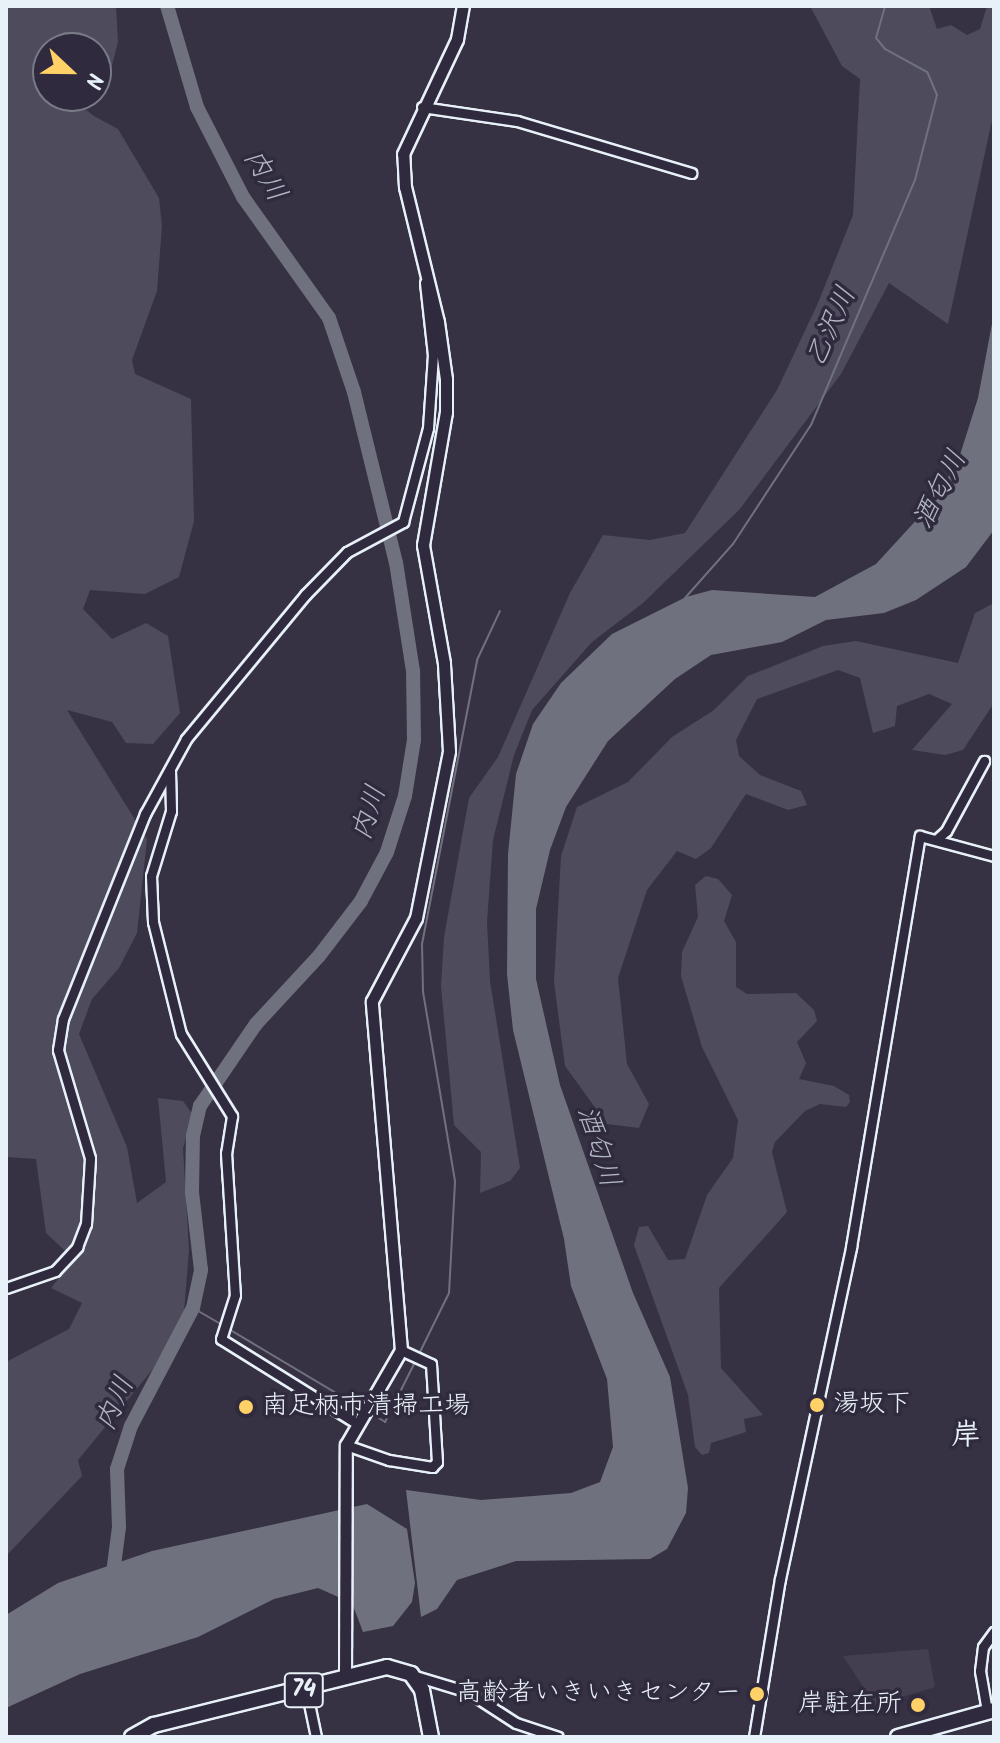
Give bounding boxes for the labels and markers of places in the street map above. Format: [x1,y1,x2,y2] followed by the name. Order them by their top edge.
[833,1389,911,1421] place label: 湯坂下
[262,1391,470,1423] place label: 南足柄市清掃工場
[808,1396,826,1414] marker: 湯坂下
[237,1398,255,1416] marker: 南足柄市清掃工場
[455,1678,741,1710] place label: 高齢者いきいきセンター
[748,1685,766,1703] marker: 高齢者いきいきセンター
[798,1689,902,1721] place label: 岸駐在所
[909,1696,927,1714] marker: 岸駐在所

